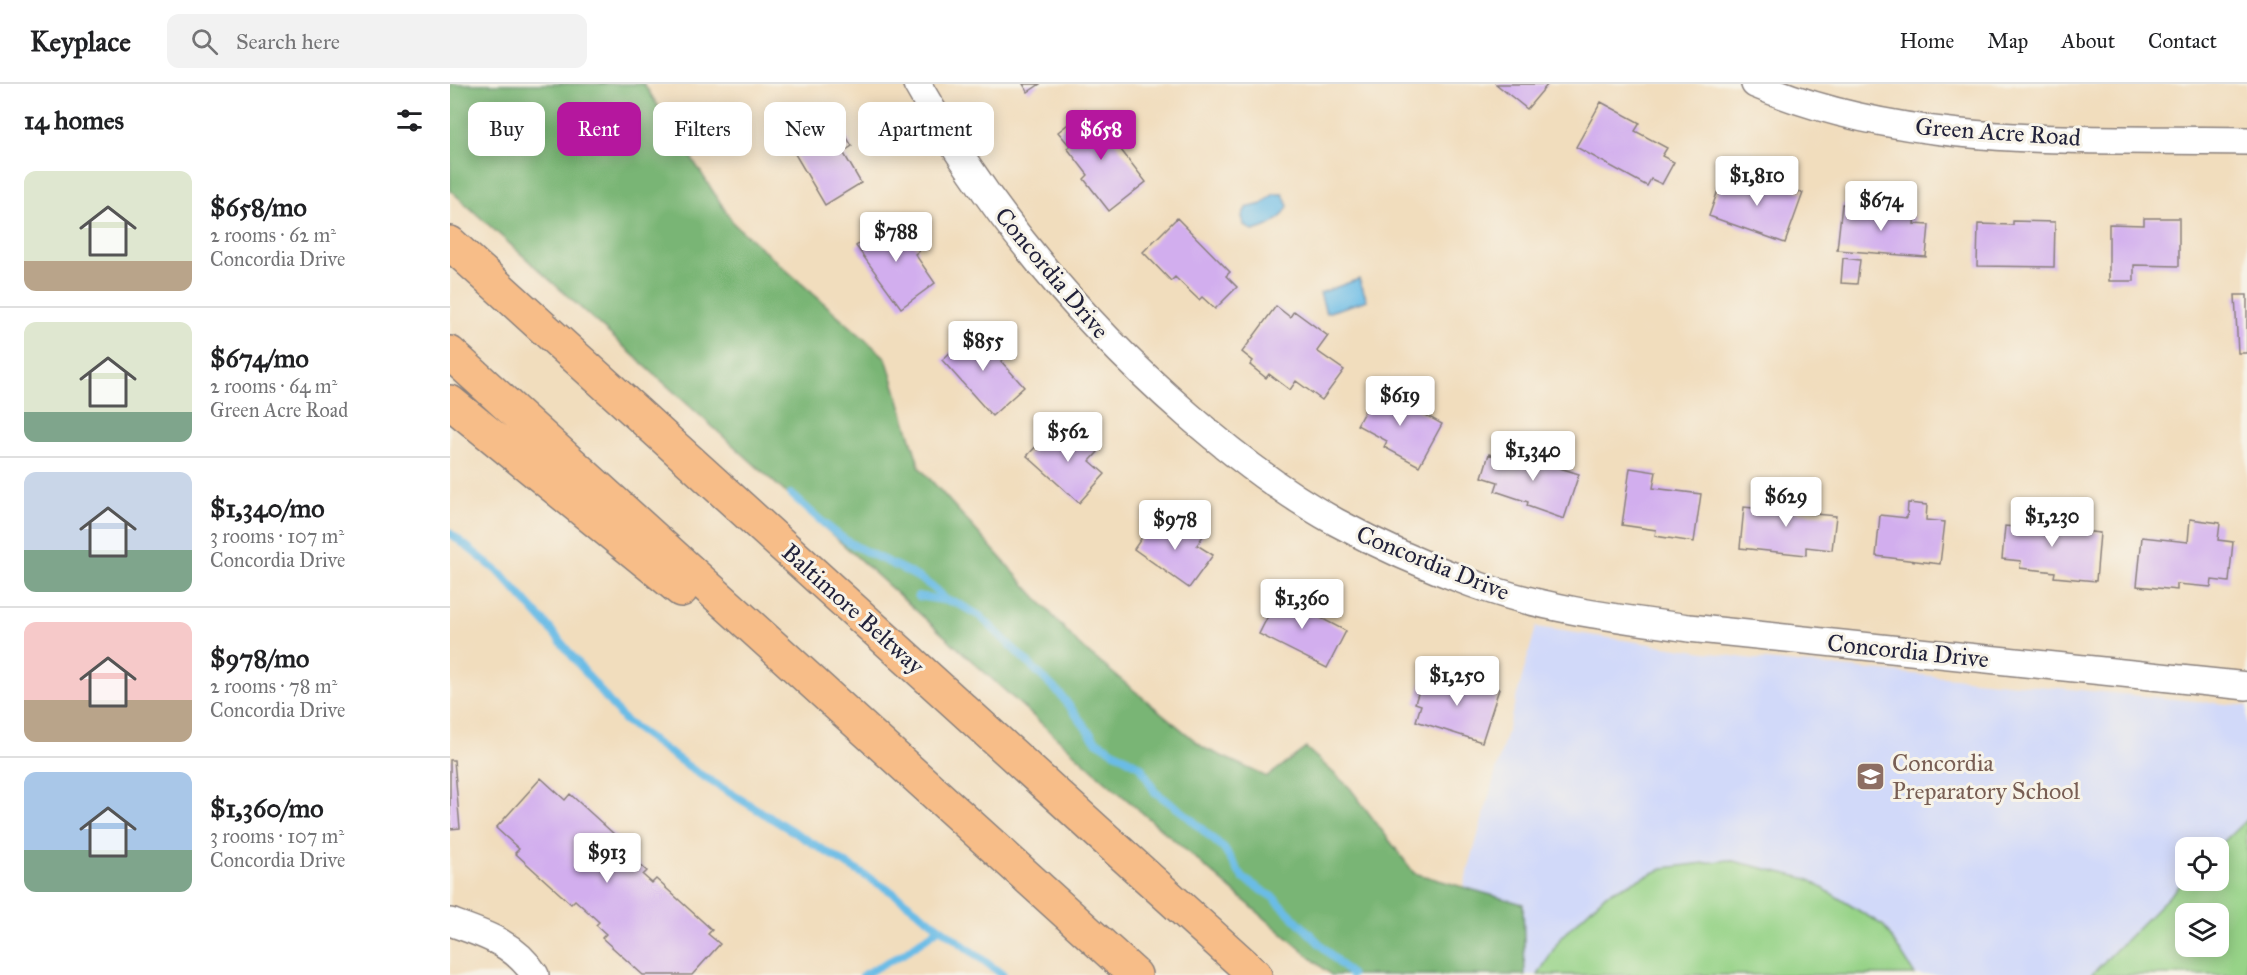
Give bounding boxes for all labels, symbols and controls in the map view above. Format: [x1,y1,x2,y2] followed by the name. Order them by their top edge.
[167,14,587,68] search box
[30,24,131,59] text: Keyplace
[188,25,221,58] icon: search
[236,28,340,55] text: Search here
[1899,28,1954,54] text: Home
[1987,28,2028,54] text: Map
[2061,28,2115,54] text: About
[2148,28,2217,54] text: Contact
[468,102,545,156] chip: Buy
[557,102,641,156] chip: Rent
[653,102,752,156] chip: Filters
[764,102,846,156] chip: New
[858,102,994,156] chip: Apartment
[24,104,124,136] text: 14 homes
[393,104,426,137] icon: filters
[1065,110,1137,161] pin: $658
[1914,111,2082,153] street label: Green Acre Road
[1080,117,1122,141] text: $658
[1708,156,1806,207] pin: $1,810
[1729,163,1785,187] text: $1,810
[1845,181,1917,232] pin: $674
[1859,188,1903,212] text: $674
[210,191,307,223] text: $658/mo
[72,195,144,267] icon: home
[988,201,1116,345] street label: Concordia Drive
[860,212,932,263] pin: $788
[874,219,918,243] text: $788
[210,223,336,247] text: 2 rooms · 62 m²
[210,247,345,271] text: Concordia Drive
[947,321,1019,372] pin: $855
[962,328,1004,352] text: $855
[210,342,309,374] text: $674/mo
[72,346,144,418] icon: home
[210,374,337,398] text: 2 rooms · 64 m²
[1364,376,1436,427] pin: $619
[1380,383,1420,407] text: $619
[210,398,348,422] text: Green Acre Road
[1032,412,1104,463] pin: $562
[1047,419,1089,443] text: $562
[1484,431,1582,482] pin: $1,340
[1505,438,1561,462] text: $1,340
[1750,477,1822,528] pin: $629
[1765,484,1807,508] text: $629
[210,492,325,524] text: $1,340/mo
[72,496,144,568] icon: home
[2003,497,2101,548] pin: $1,230
[1139,500,1211,551] pin: $978
[2025,504,2079,528] text: $1,230
[1153,507,1197,531] text: $978
[1352,519,1514,607] street label: Concordia Drive
[210,524,344,548] text: 3 rooms · 107 m²
[776,537,931,681] street label: Baltimore Beltway
[210,548,345,572] text: Concordia Drive
[1253,579,1351,630] pin: $1,360
[1275,586,1329,610] text: $1,360
[1826,628,1990,674] street label: Concordia Drive
[210,642,309,674] text: $978/mo
[72,646,144,718] icon: home
[1408,656,1506,707] pin: $1,250
[1429,663,1485,687] text: $1,250
[210,674,337,698] text: 2 rooms · 78 m²
[210,698,345,722] text: Concordia Drive
[1892,748,2080,806] place label: Concordia Preparatory School
[1855,761,1887,793] school or university icon: Concordia Preparatory School
[210,792,324,824] text: $1,360/mo
[72,796,144,868] icon: home
[210,824,344,848] text: 3 rooms · 107 m²
[571,833,643,884] pin: $913
[2175,837,2229,957] map controls
[2175,837,2229,891] button: locate
[588,840,626,864] text: $913
[210,848,345,872] text: Concordia Drive
[2175,903,2229,957] button: layers

